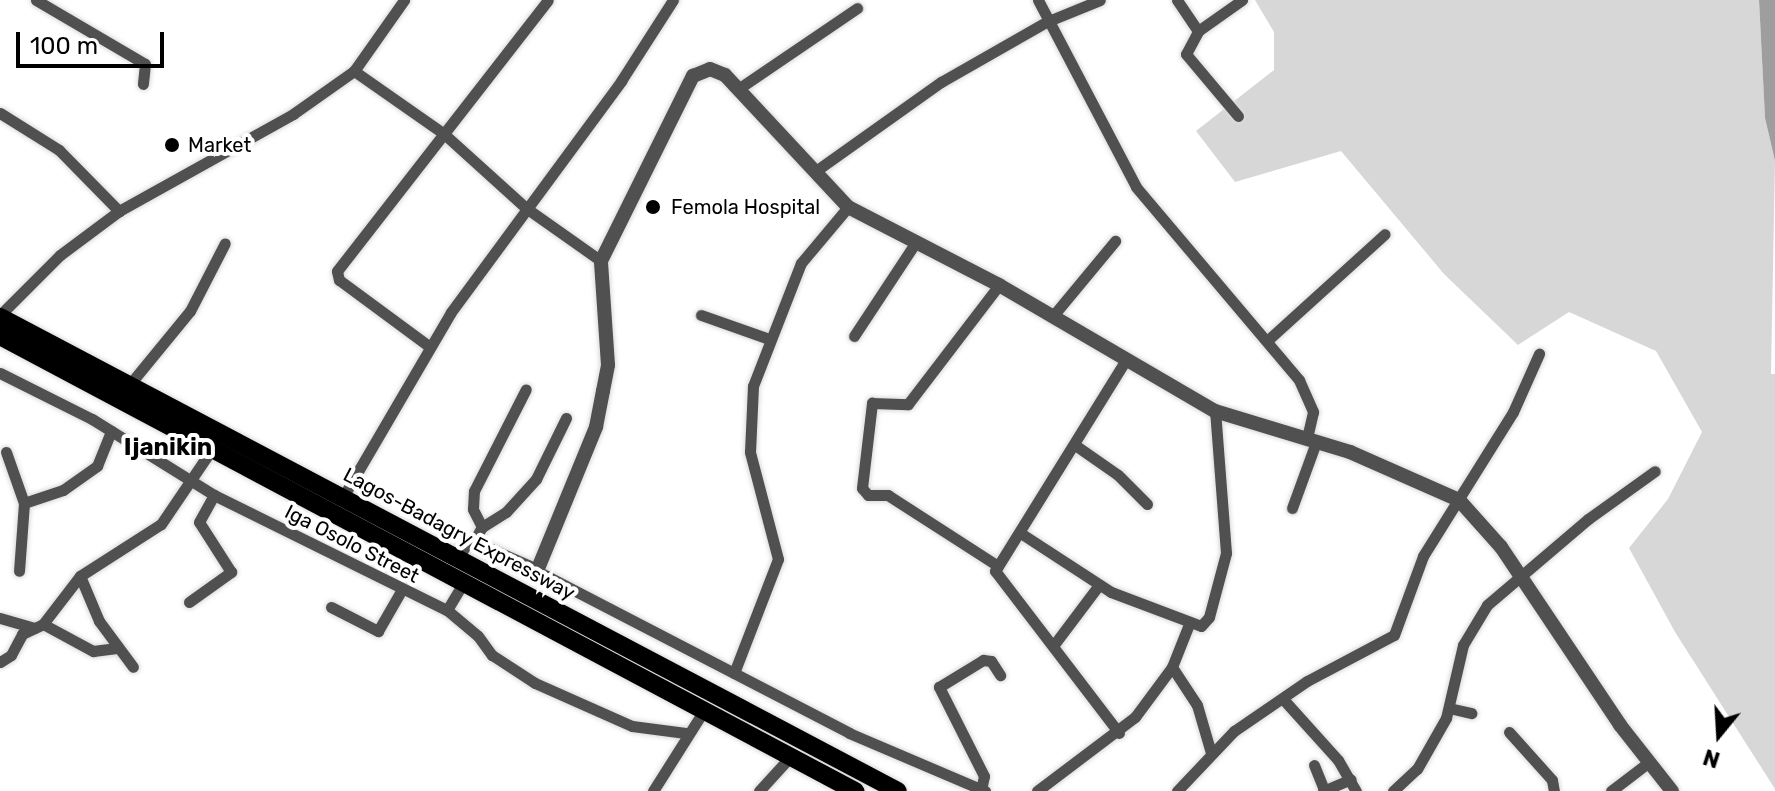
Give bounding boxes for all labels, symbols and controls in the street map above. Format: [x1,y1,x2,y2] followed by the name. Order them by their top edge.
[20,16,168,66] scale bar
[30,32,98,60] text: 100 m
[188,133,251,157] place label: Market
[163,136,181,154] marker: Market
[671,195,820,219] place label: Femola Hospital
[642,196,664,218] marker: Femola Hospital
[124,434,212,462] district label: Ijanikin
[339,463,579,605] street label: Lagos-Badagry Expressway
[281,500,423,588] street label: Iga Osolo Street
[1679,695,1759,775] north arrow
[1700,743,1723,774] text: N

